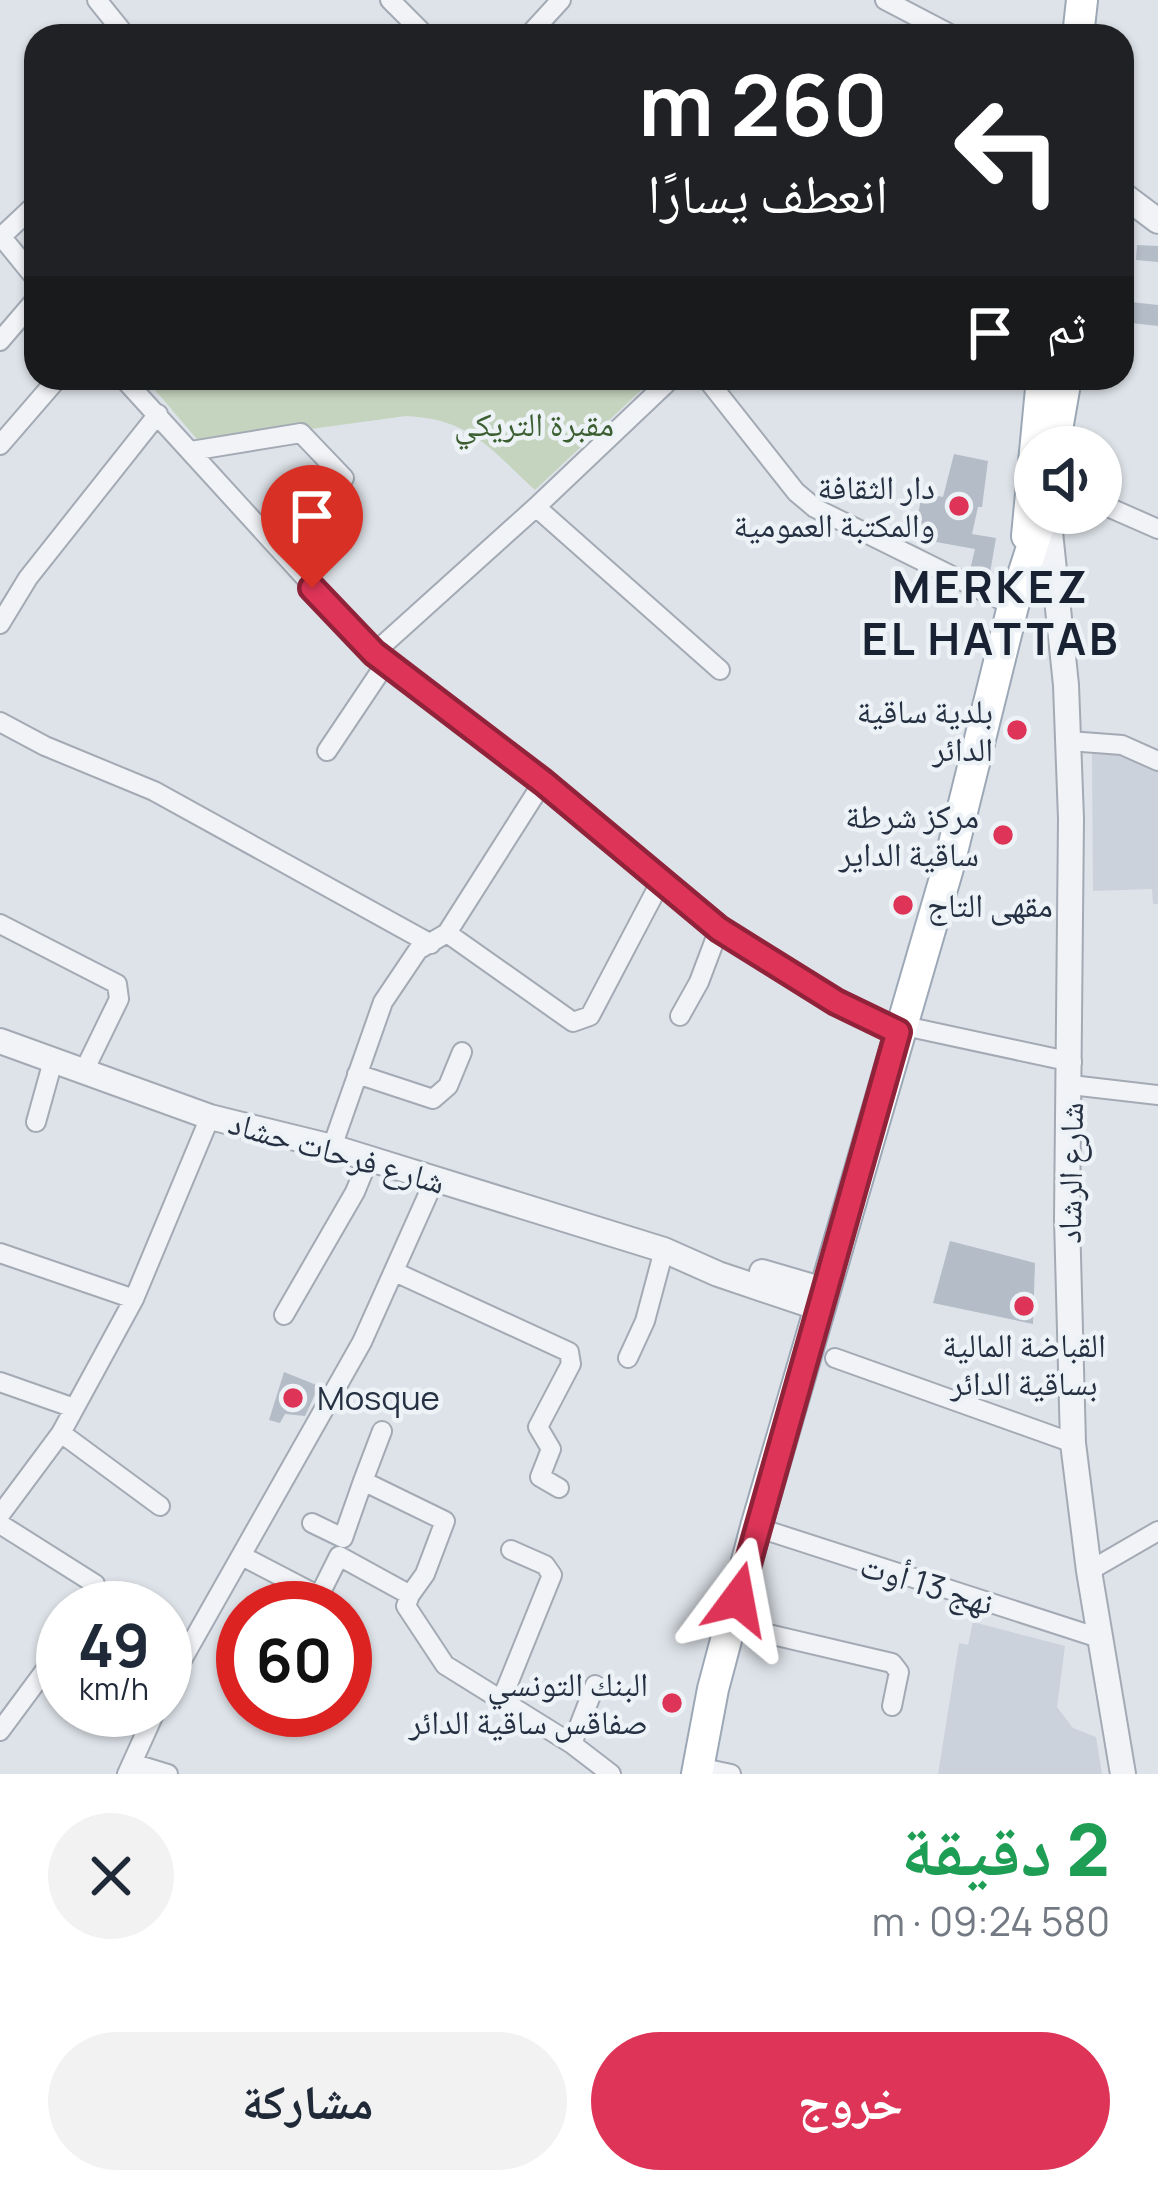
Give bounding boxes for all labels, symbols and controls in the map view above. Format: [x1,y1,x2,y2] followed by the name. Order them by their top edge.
[638,46,888,161] text: 260 m
[930,72,1086,228] icon: left
[647,155,888,229] text: انعطف يسارًا
[1047,295,1086,357] text: ثم
[957,300,1023,366] icon: arrive
[454,401,614,450] park label: مقبرة التريكي
[1014,426,1122,534] map controls
[1014,426,1122,534] button: sound
[733,464,935,547] place label: دار الثقافة والمكتبة العمومية
[261,465,363,588] pin
[279,483,345,549] icon: arrive
[946,493,972,519] marker: دار الثقافة والمكتبة العمومية
[862,555,1120,669] district label: MERKEZ EL HATTAB
[857,688,993,771] place label: بلدية ساقية الدائر
[1004,717,1030,743] marker: بلدية ساقية الدائر
[838,793,979,876] place label: مركز شرطة ساقية الداير
[990,822,1016,848] marker: مركز شرطة ساقية الداير
[927,882,1053,927] place label: مقهى التاج
[890,892,916,918] marker: مقهى التاج
[224,1099,450,1204] street label: شارع فرحات حشاد
[1046,1102,1093,1244] street label: شارع الرشاد
[1011,1293,1037,1319] marker: القباضة المالية بساقية الدائر
[942,1322,1106,1405] place label: القباضة المالية بساقية الدائر
[317,1375,440,1420] place label: Mosque
[280,1385,306,1411] marker: Mosque
[675,1536,801,1662] position arrow
[855,1542,999,1625] street label: نهج 13 أوت
[216,1581,372,1737] speed limit sign: 60
[78,1603,150,1685] text: 49
[408,1661,648,1744] place label: البنك التونسي صفاقس ساقية الدائر
[79,1668,149,1709] text: km/h
[659,1690,685,1716] marker: البنك التونسي صفاقس ساقية الدائر
[901,1799,1110,1898] text: 2 دقيقة
[48,1813,174,1939] button: close
[872,1894,1110,1948] text: 580 m · 09:24
[48,2032,567,2170] button: مشاركة
[591,2032,1110,2170] button: خروج

